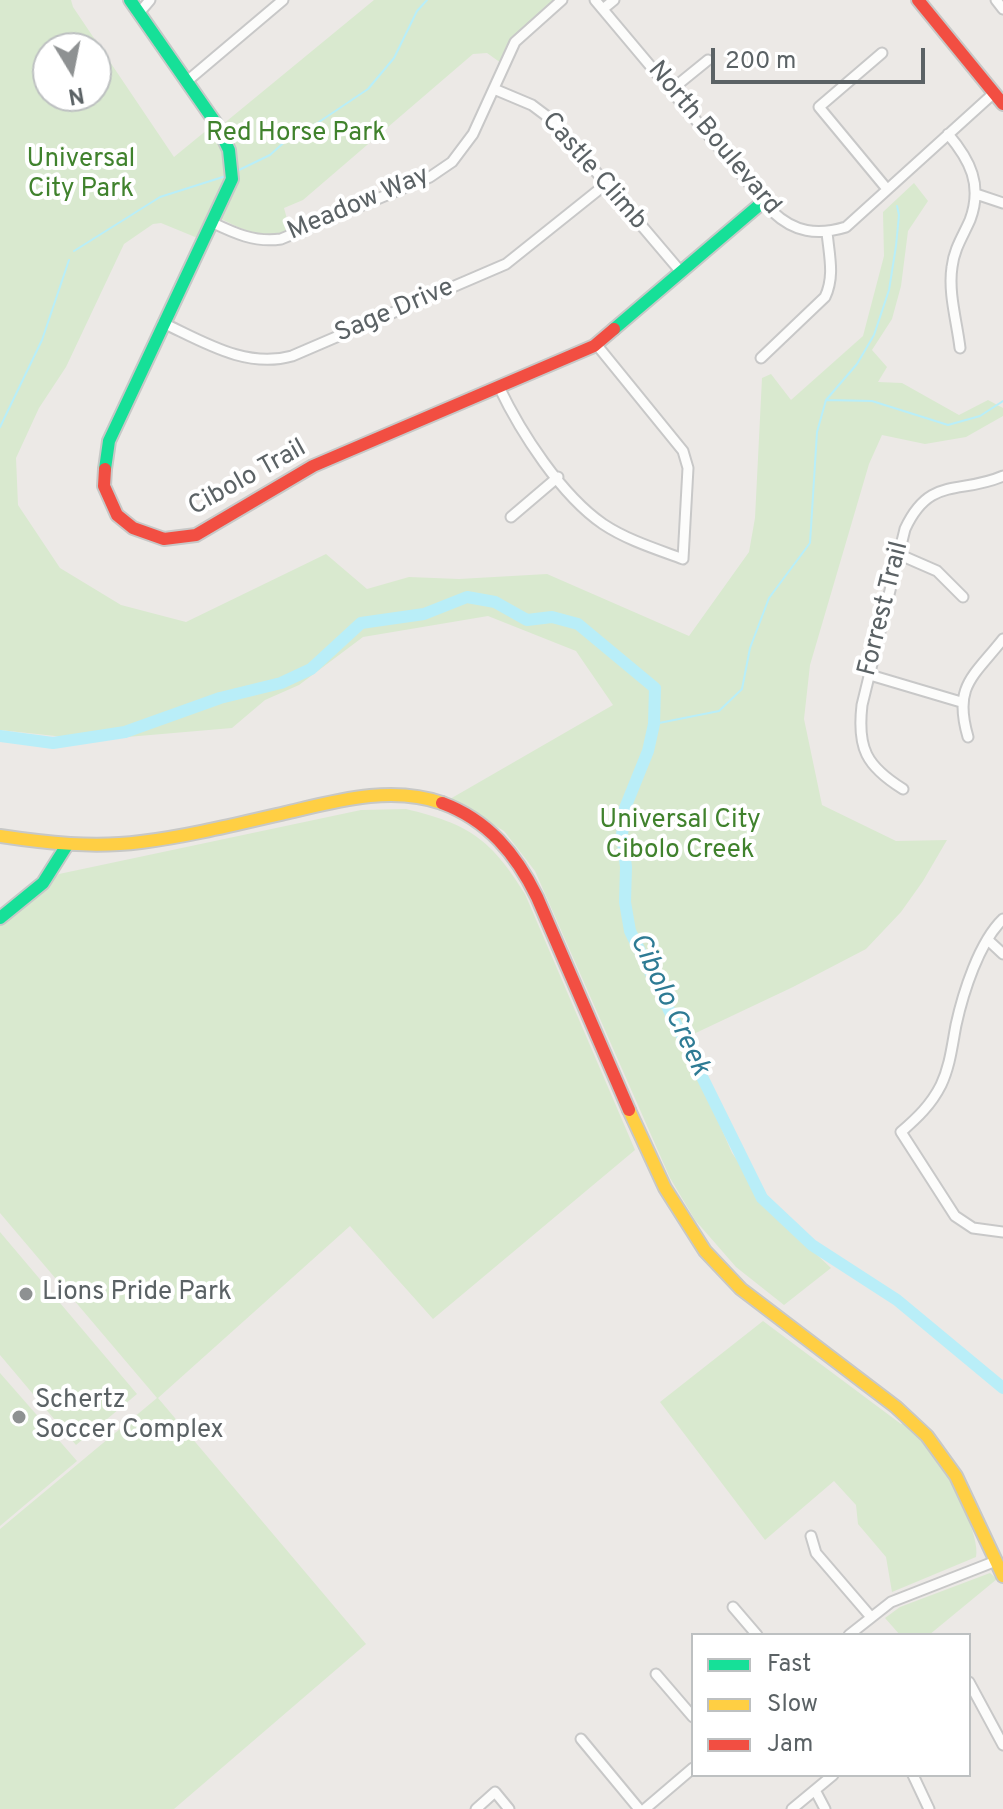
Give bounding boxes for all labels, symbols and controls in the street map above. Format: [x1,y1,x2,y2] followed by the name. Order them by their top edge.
[32,32,112,112] north arrow
[715,32,929,82] scale bar
[725,47,796,77] text: 200 m
[640,56,786,222] street label: North Boulevard
[66,79,86,109] text: N
[533,107,653,237] street label: Castle Climb
[206,119,386,151] park label: Red Horse Park
[27,145,135,206] park label: Universal City Park
[283,161,435,249] street label: Meadow Way
[331,273,459,351] street label: Sage Drive
[184,434,312,524] street label: Cibolo Trail
[853,539,917,679] street label: Forrest Trail
[599,806,761,868] park label: Universal City Cibolo Creek
[620,928,716,1082] water label: Cibolo Creek
[42,1278,232,1310] place label: Lions Pride Park
[17,1285,35,1303] marker: Lions Pride Park
[35,1386,224,1448] place label: Schertz Soccer Complex
[10,1408,28,1426] marker: Schertz Soccer Complex
[691,1633,971,1777] legend
[767,1650,811,1680] text: Fast
[767,1690,818,1720] text: Slow
[767,1730,813,1760] text: Jam

